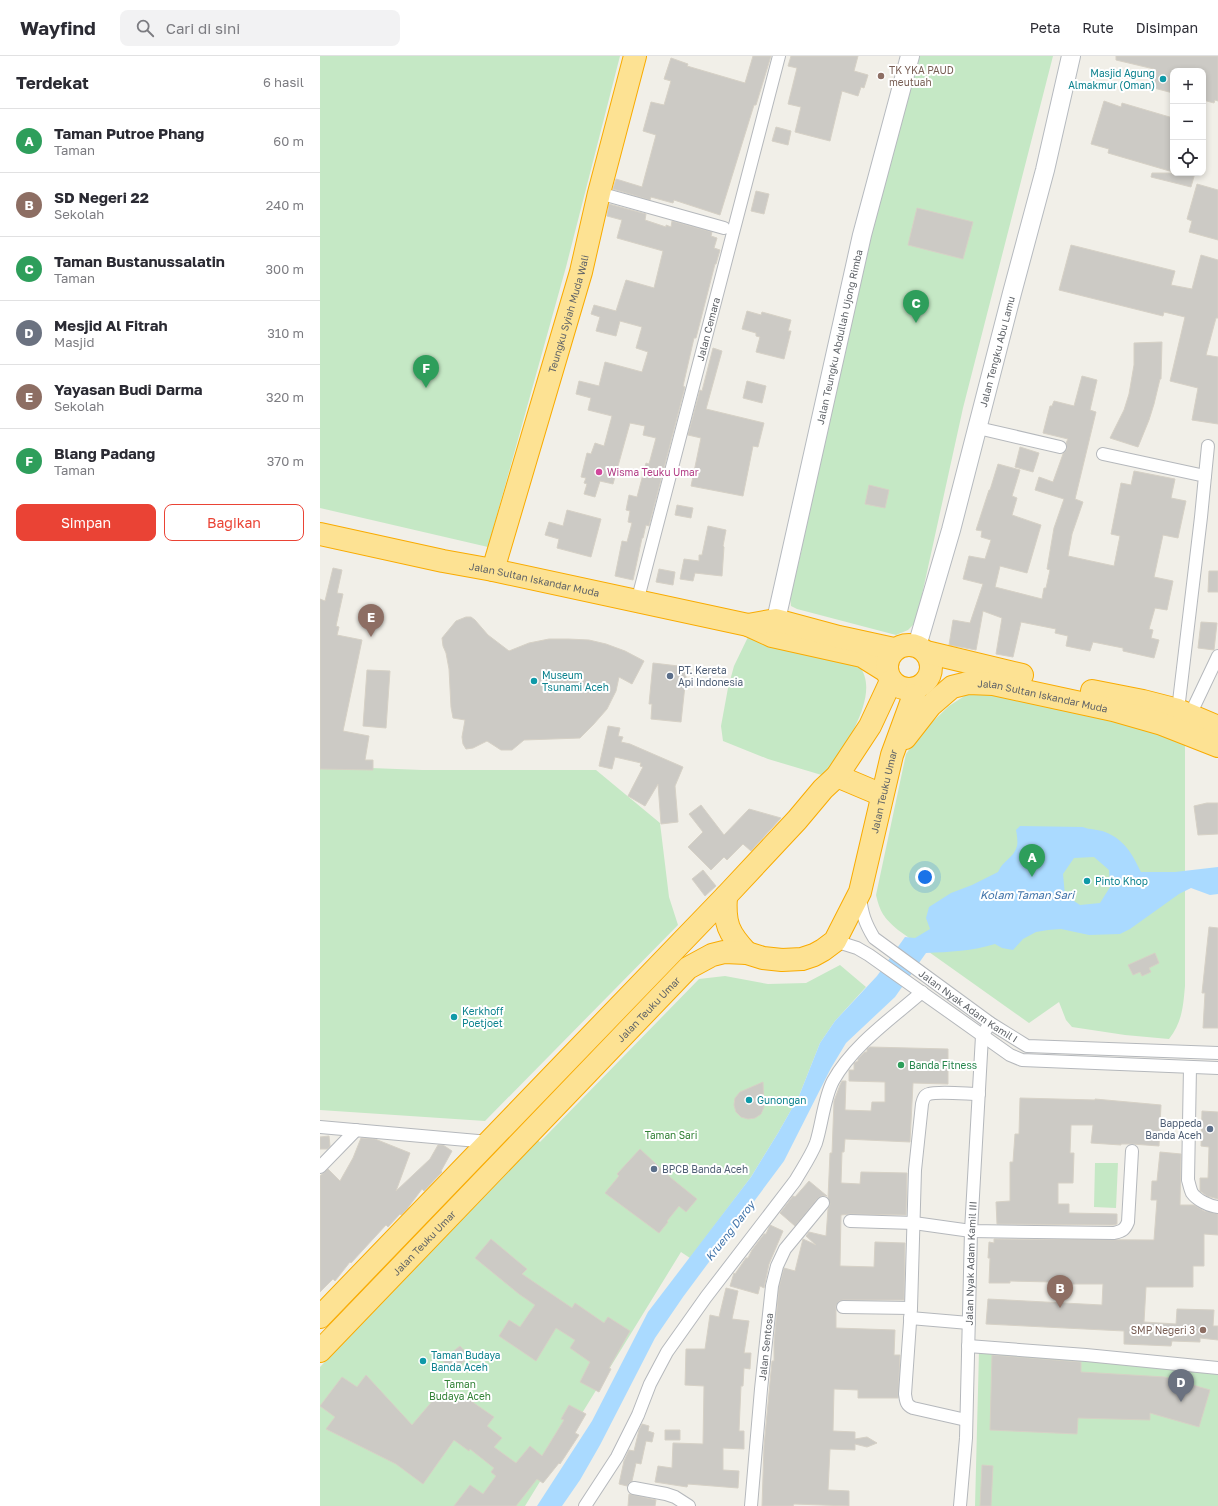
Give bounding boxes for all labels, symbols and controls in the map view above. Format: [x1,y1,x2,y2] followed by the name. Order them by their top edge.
[120,10,400,46] search box
[20,16,96,39] text: Wayfind
[134,17,156,39] icon: search
[166,19,240,37] text: Cari di sini
[1030,19,1060,36] text: Peta
[1082,19,1114,36] text: Rute
[1136,19,1198,36] text: Disimpan
[889,64,954,88] place label: TK YKA PAUD meutuah
[1068,67,1155,91] place label: Masjid Agung Almakmur (Oman)
[1170,68,1206,176] map controls
[1170,68,1206,104] button: +
[876,71,886,81] marker: TK YKA PAUD meutuah
[16,72,89,93] text: Terdekat
[263,74,304,90] text: 6 hasil
[1158,74,1168,84] marker: Masjid Agung Almakmur (Oman)
[1170,104,1206,140] button: −
[54,124,204,142] text: Taman Putroe Phang
[24,133,34,149] text: A
[273,133,304,149] text: 60 m
[1170,140,1206,176] button: locate
[54,142,95,158] text: Taman
[54,188,149,206] text: SD Negeri 22
[24,197,34,213] text: B
[266,197,304,213] text: 240 m
[54,206,104,222] text: Sekolah
[814,248,865,426] street label: Jalan Teungku Abdullah Ujong Rimba
[54,252,225,270] text: Taman Bustanussalatin
[546,254,591,374] street label: Teungku Syiah Muda Wali
[24,261,34,277] text: C
[266,261,304,277] text: 300 m
[54,270,95,286] text: Taman
[903,290,929,323] pin: C
[977,295,1017,408] street label: Jalan Tengku Abu Lamu
[694,296,722,362] street label: Jalan Cemara
[54,316,168,334] text: Mesjid Al Fitrah
[24,325,34,341] text: D
[267,325,304,341] text: 310 m
[54,334,94,350] text: Masjid
[413,355,439,388] pin: F
[54,380,203,398] text: Yayasan Budi Darma
[25,389,33,405] text: E
[266,389,304,405] text: 320 m
[54,398,104,414] text: Sekolah
[54,444,155,462] text: Blang Padang
[25,453,33,469] text: F
[267,453,304,469] text: 370 m
[54,462,95,478] text: Taman
[607,466,699,478] place label: Wisma Teuku Umar
[594,467,604,477] marker: Wisma Teuku Umar
[16,504,156,541] button: Simpan
[164,504,304,541] button: Bagikan
[468,560,601,599] street label: Jalan Sultan Iskandar Muda
[358,604,384,637] pin: E
[678,664,743,688] place label: PT. Kereta Api Indonesia
[542,669,609,693] place label: Museum Tsunami Aceh
[665,671,675,681] marker: PT. Kereta Api Indonesia
[529,676,539,686] marker: Museum Tsunami Aceh
[977,677,1109,715] street label: Jalan Sultan Iskandar Muda
[868,748,900,835] street label: Jalan Teuku Umar
[1019,844,1045,877] pin: A
[915,867,935,887] your location
[1095,875,1148,887] place label: Pinto Khop
[1082,876,1092,886] marker: Pinto Khop
[980,888,1076,901] water label: Kolam Taman Sari
[917,967,1020,1045] street label: Jalan Nyak Adam Kamil I
[614,974,683,1044] street label: Jalan Teuku Umar
[462,1005,504,1029] place label: Kerkhoff Poetjoet
[449,1012,459,1022] marker: Kerkhoff Poetjoet
[909,1059,977,1071] place label: Banda Fitness
[896,1060,906,1070] marker: Banda Fitness
[757,1094,806,1106] place label: Gunongan
[744,1095,754,1105] marker: Gunongan
[1145,1117,1202,1141] place label: Bappeda Banda Aceh
[1205,1124,1215,1134] marker: Bappeda Banda Aceh
[645,1129,697,1141] park label: Taman Sari
[662,1163,748,1175] place label: BPCB Banda Aceh
[649,1164,659,1174] marker: BPCB Banda Aceh
[702,1197,759,1264] water label: Krueng Daroy
[963,1201,979,1326] street label: Jalan Nyak Adam Kamil III
[390,1208,458,1278] street label: Jalan Teuku Umar
[1047,1275,1073,1308] pin: B
[756,1312,775,1381] street label: Jalan Sentosa
[1131,1324,1195,1336] place label: SMP Negeri 3
[1198,1325,1208,1335] marker: SMP Negeri 3
[431,1349,500,1373] place label: Taman Budaya Banda Aceh
[418,1356,428,1366] marker: Taman Budaya Banda Aceh
[1168,1369,1194,1402] pin: D
[429,1378,491,1402] park label: Taman Budaya Aceh

